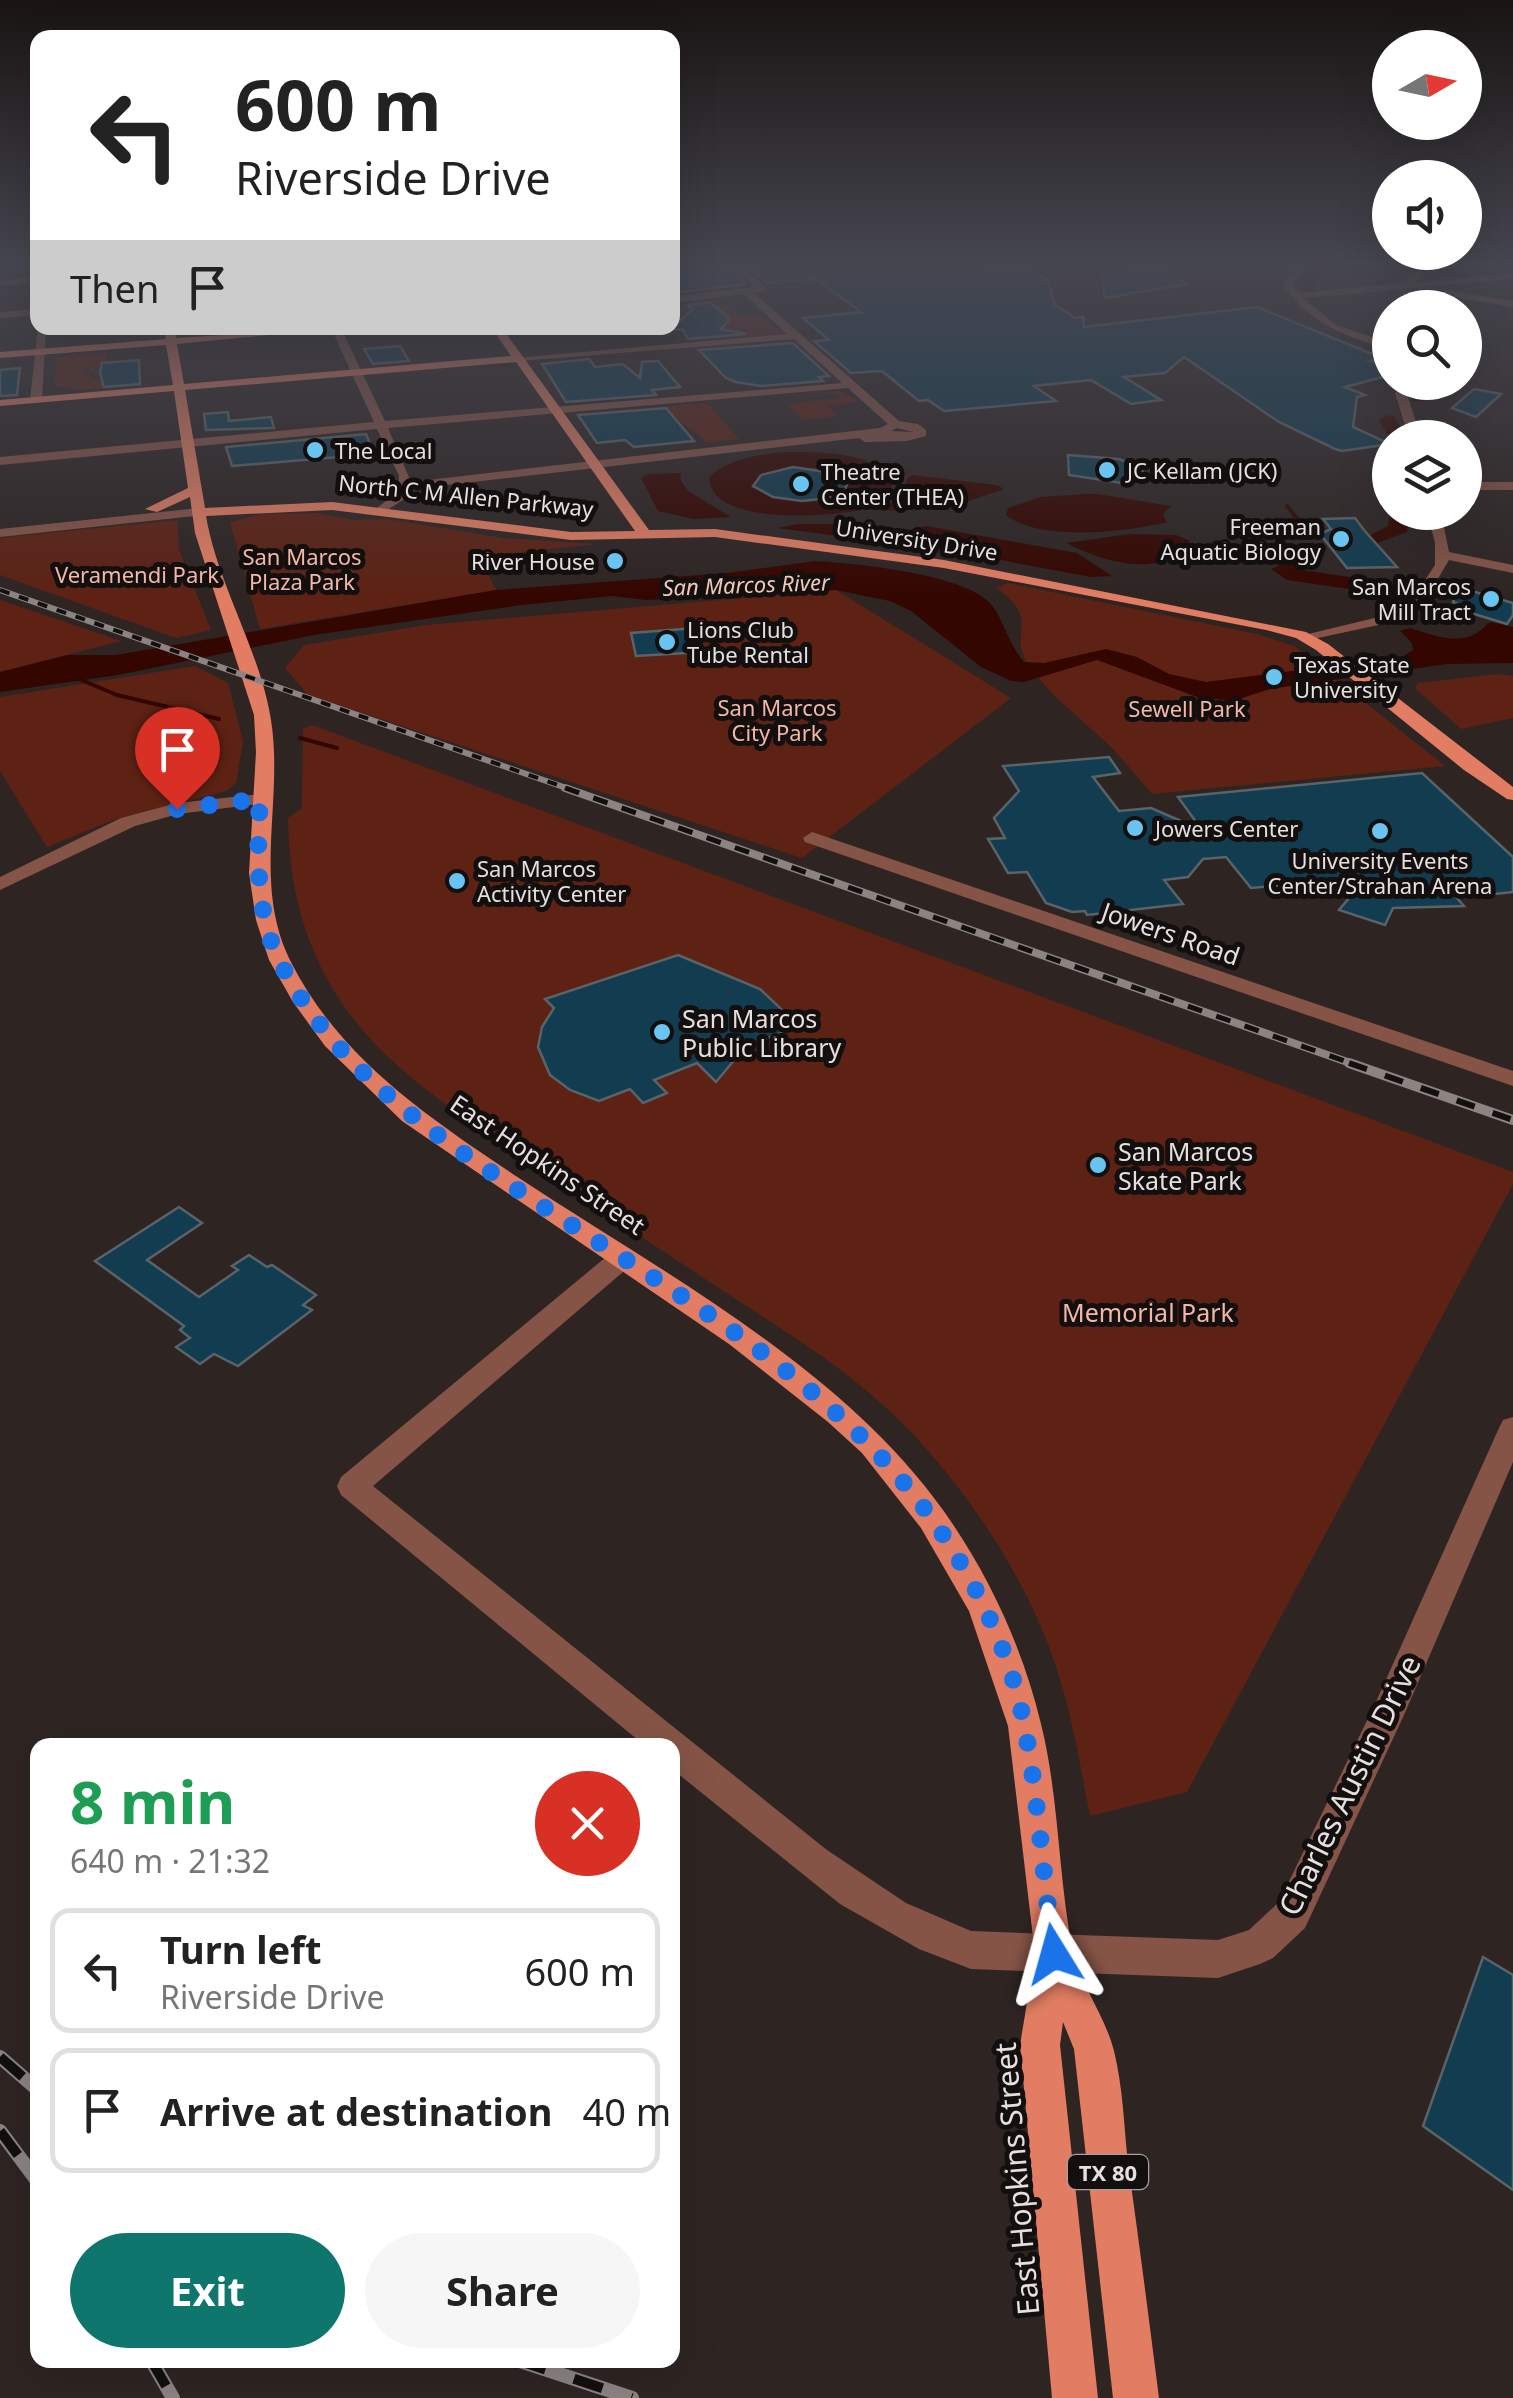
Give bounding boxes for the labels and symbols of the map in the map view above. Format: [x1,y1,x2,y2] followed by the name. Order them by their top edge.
[1372,30,1482,140] north arrow
[335,435,432,465] place label: The Local
[304,439,326,461] marker: The Local
[1125,455,1277,485] place label: JC Kellam (JCK)
[821,456,964,511] place label: Theatre Center (THEA)
[1096,459,1118,481] marker: JC Kellam (JCK)
[337,467,596,523] street label: North C M Allen Parkway
[790,473,812,495] marker: Theatre Center (THEA)
[834,511,1000,567] street label: University Drive
[1161,511,1322,566] place label: Freeman Aquatic Biology
[1330,528,1352,550] marker: Freeman Aquatic Biology
[242,541,362,596] park label: San Marcos Plaza Park
[471,546,595,576] place label: River House
[604,550,626,572] marker: River House
[55,559,219,589] park label: Veramendi Park
[662,566,831,602] water label: San Marcos River
[1352,571,1471,626] place label: San Marcos Mill Tract
[1480,588,1502,610] marker: San Marcos Mill Tract
[687,614,809,669] place label: Lions Club Tube Rental
[656,631,678,653] marker: Lions Club Tube Rental
[1294,649,1410,704] place label: Texas State University
[1263,666,1285,688] marker: Texas State University
[717,692,837,747] park label: San Marcos City Park
[1128,693,1246,723] park label: Sewell Park
[135,707,220,810] pin
[1153,813,1298,843] place label: Jowers Center
[1124,817,1146,839] marker: Jowers Center
[1369,820,1391,842] marker: University Events Center/Strahan Arena
[1268,845,1492,900] place label: University Events Center/Strahan Arena
[477,853,626,908] place label: San Marcos Activity Center
[446,870,468,892] marker: San Marcos Activity Center
[1095,893,1245,973] street label: Jowers Road
[682,1001,841,1064] place label: San Marcos Public Library
[651,1021,673,1043] marker: San Marcos Public Library
[444,1086,652,1242] street label: East Hopkins Street
[1118,1134,1253,1197] place label: San Marcos Skate Park
[1087,1154,1109,1176] marker: San Marcos Skate Park
[1062,1295,1235,1329] park label: Memorial Park
[1268,1648,1430,1922] street label: Charles Austin Drive
[1002,1902,1106,2006] position arrow
[984,2041,1048,2317] street label: East Hopkins Street
[1068,2155,1148,2189] road number: TX 80

